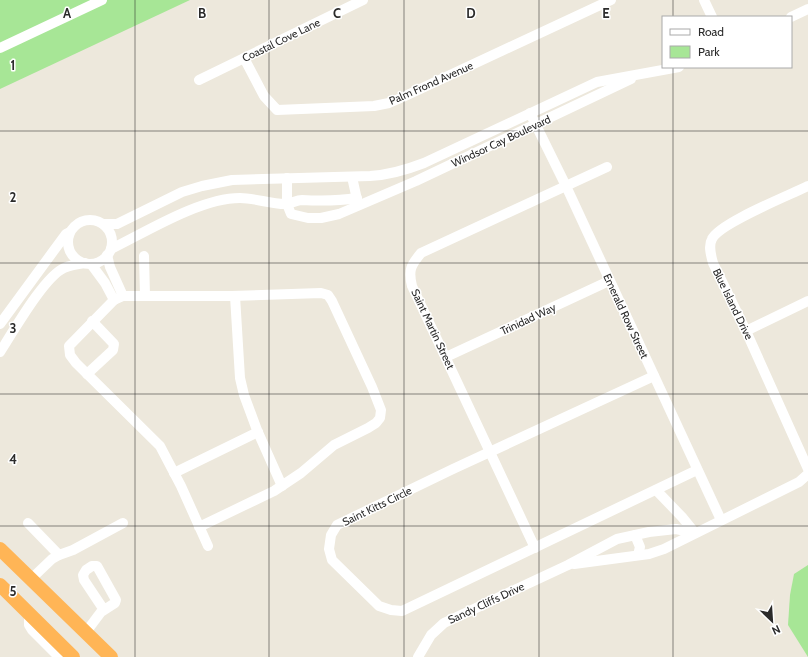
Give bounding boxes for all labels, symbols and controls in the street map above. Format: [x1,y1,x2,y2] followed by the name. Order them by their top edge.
[63,5,72,21] text: A
[198,5,206,21] text: B
[333,5,341,21] text: C
[466,5,476,21] text: D
[602,5,610,21] text: E
[240,15,323,65] street label: Coastal Cove Lane
[662,16,792,68] legend
[698,24,724,39] text: Road
[698,44,720,59] text: Park
[11,57,15,73] text: 1
[387,58,475,108] street label: Palm Frond Avenue
[449,112,553,170] street label: Windsor Cay Boulevard
[10,189,17,205] text: 2
[710,266,756,342] street label: Blue Island Drive
[600,271,652,361] street label: Emerald Row Street
[408,287,458,372] street label: Saint Martin Street
[498,300,558,338] street label: Trinidad Way
[9,320,17,336] text: 3
[9,451,17,467] text: 4
[340,483,414,529] street label: Saint Kitts Circle
[446,579,527,627] street label: Sandy Cliffs Drive
[10,583,17,599] text: 5
[752,601,792,641] north arrow
[770,622,783,638] text: N

